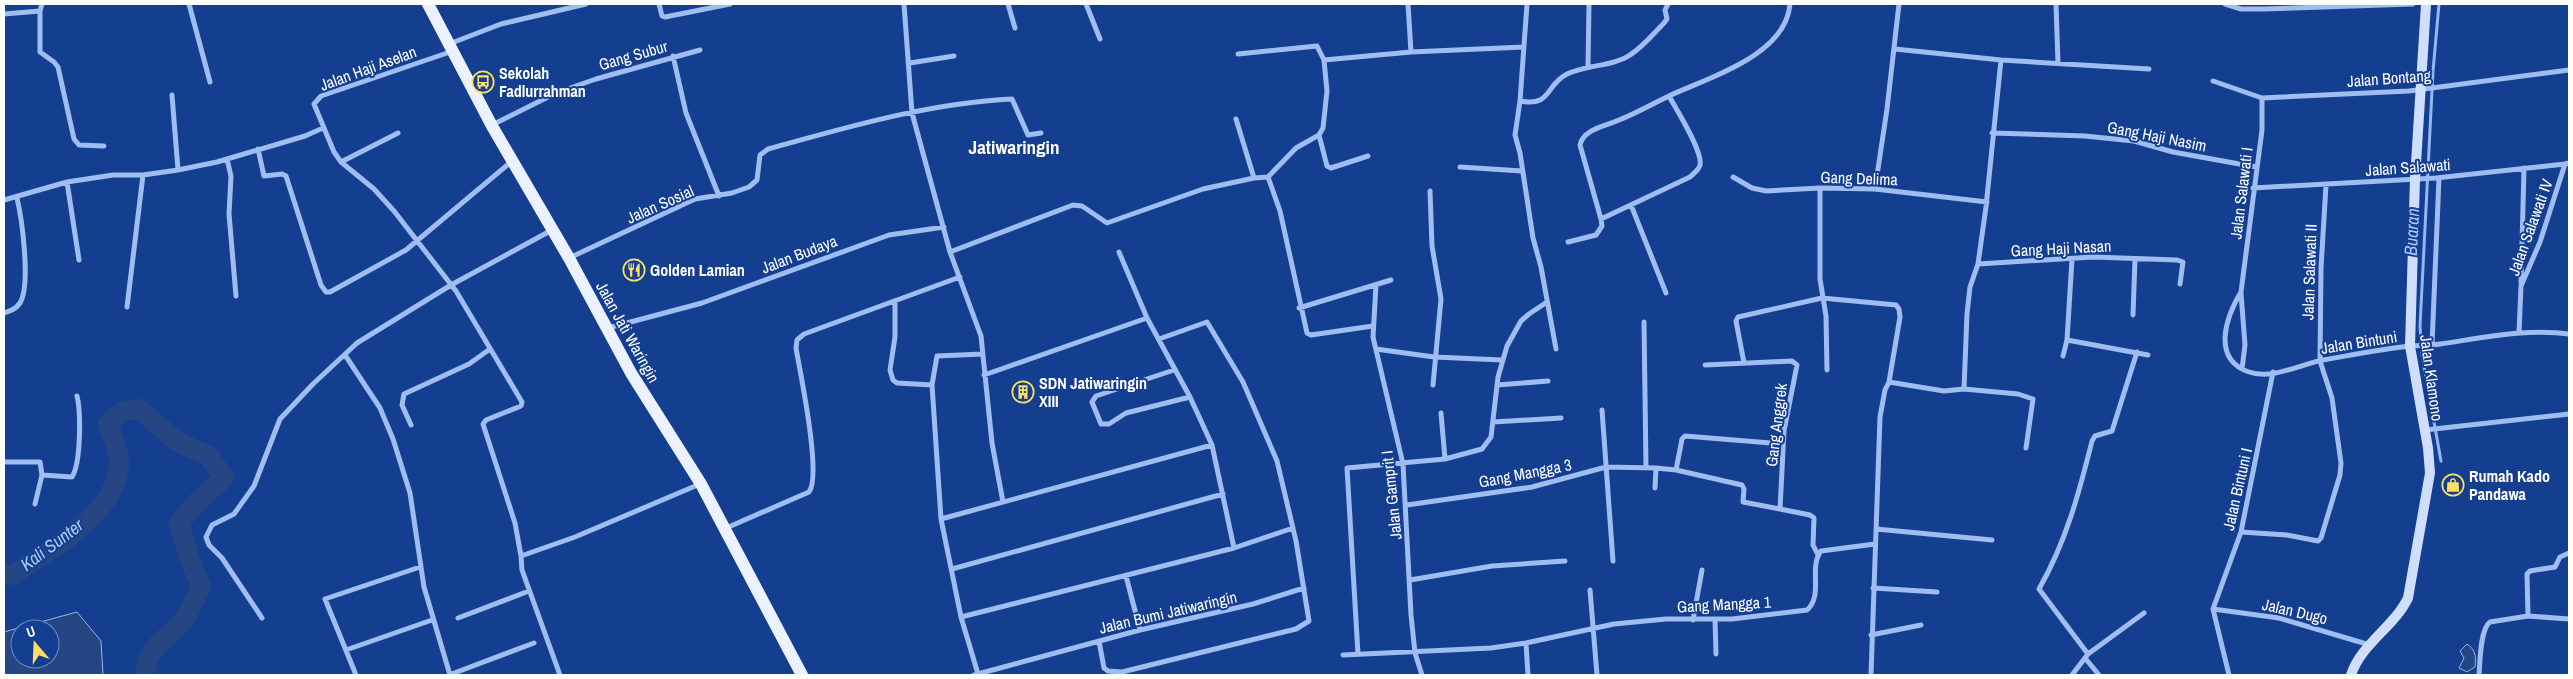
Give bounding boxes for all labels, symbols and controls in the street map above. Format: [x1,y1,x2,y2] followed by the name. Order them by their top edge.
[596,35,671,75] street label: Gang Subur
[317,40,419,96] street label: Jalan Haji Aselan
[499,62,586,102] place label: Sekolah Fadlurrahman
[2346,64,2432,92] street label: Jalan Bontang
[471,70,495,94] bus stop icon: Sekolah Fadlurrahman
[2106,116,2208,156] street label: Gang Haji Nasim
[969,134,1059,160] district label: Jatiwaringin
[2224,146,2258,240] street label: Jalan Salawati I
[2365,153,2451,181] street label: Jalan Salawati
[1820,166,1899,190] street label: Gang Delima
[2502,175,2558,278] street label: Jalan Salawati IV
[623,179,697,229] street label: Jalan Sosial
[2398,208,2425,256] water label: Buaran
[2296,224,2322,320] street label: Jalan Salawati II
[758,229,841,279] street label: Jalan Budaya
[2010,234,2112,262] street label: Gang Haji Nasan
[622,258,646,282] restaurant icon: Golden Lamian
[650,259,745,281] place label: Golden Lamian
[591,277,665,387] street label: Jalan Jati Waringin
[2319,325,2399,359] street label: Jalan Bintuni
[2415,333,2449,423] street label: Jalan Klamono
[1039,372,1147,412] place label: SDN Jatiwaringin XIII
[1011,380,1035,404] building icon: SDN Jatiwaringin XIII
[1760,382,1792,468] street label: Gang Anggrek
[2217,446,2257,532] street label: Jalan Bintuni I
[1375,449,1407,541] street label: Jalan Gamprit I
[1477,453,1573,493] street label: Gang Mangga 3
[2469,465,2550,505] place label: Rumah Kado Pandawa
[2441,473,2465,497] shop icon: Rumah Kado Pandawa
[15,512,89,577] water label: Kali Sunter
[1097,585,1239,639] street label: Jalan Bumi Jatiwaringin
[1676,591,1772,617] street label: Gang Mangga 1
[2260,593,2330,629] street label: Jalan Dugo
[10,619,60,669] north arrow
[24,622,38,642] text: U

